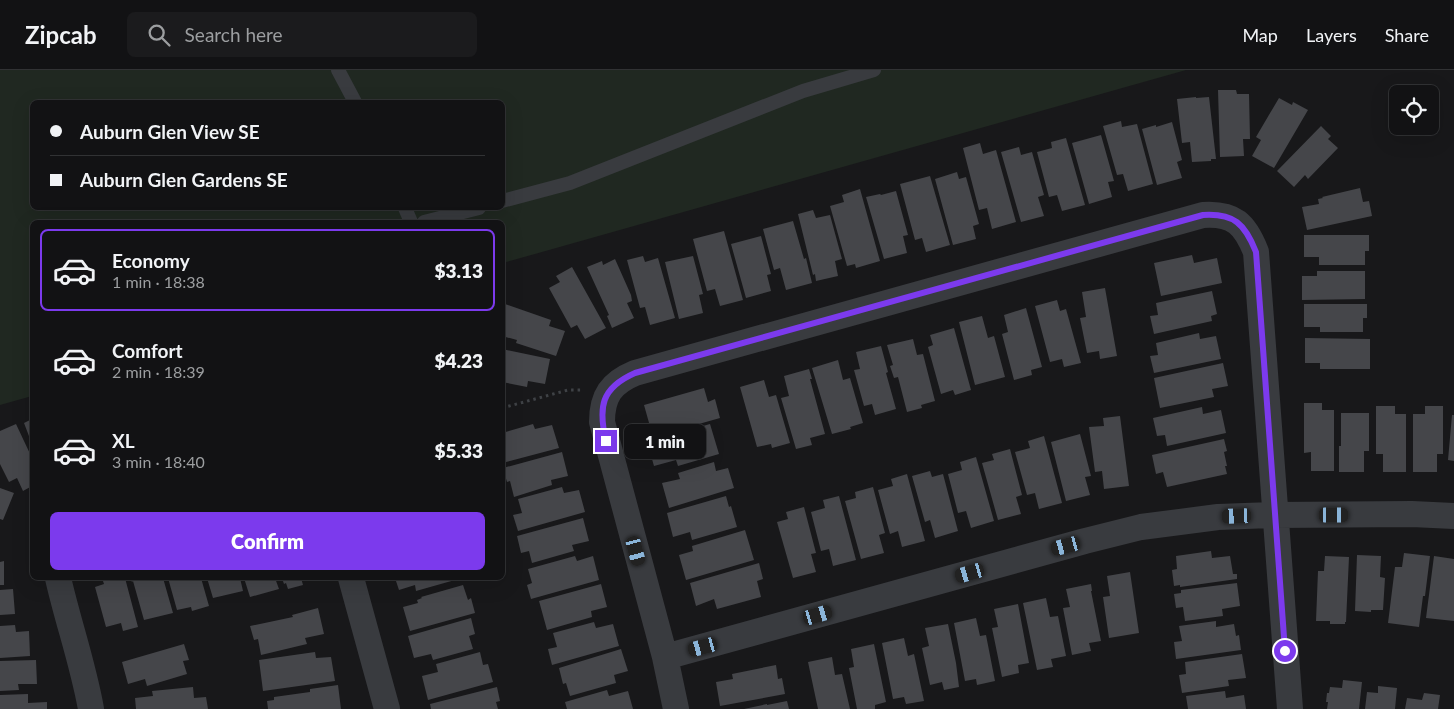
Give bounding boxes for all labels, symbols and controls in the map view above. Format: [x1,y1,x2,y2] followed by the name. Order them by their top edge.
[127,12,477,57] search box
[25,20,97,49] text: Zipcab
[145,21,173,49] icon: search
[185,23,283,46] text: Search here
[1242,24,1278,46] text: Map
[1306,24,1357,46] text: Layers
[1385,24,1429,46] text: Share
[1389,85,1439,135] map controls
[1389,85,1439,135] button: locate
[80,120,260,143] text: Auburn Glen View SE
[80,168,288,191] text: Auburn Glen Gardens SE
[52,248,97,293] icon: car
[112,249,190,272] text: Economy
[434,259,483,282] text: $3.13
[112,272,205,291] text: 1 min · 18:38
[52,338,97,383] icon: car
[112,339,183,362] text: Comfort
[434,349,483,372] text: $4.23
[112,362,205,381] text: 2 min · 18:39
[624,424,706,458] callout: 1 min
[52,428,97,473] icon: car
[112,429,135,452] text: XL
[595,430,617,452] route end
[645,432,685,451] text: 1 min
[434,439,483,462] text: $5.33
[112,452,205,471] text: 3 min · 18:40
[1221,508,1252,524] car
[1319,508,1349,523] car
[50,512,485,570] button: Confirm
[624,535,647,567] car
[1049,535,1082,557] car
[953,562,986,584] car
[801,604,834,626] car
[686,636,719,658] car
[1274,640,1296,662] route start

